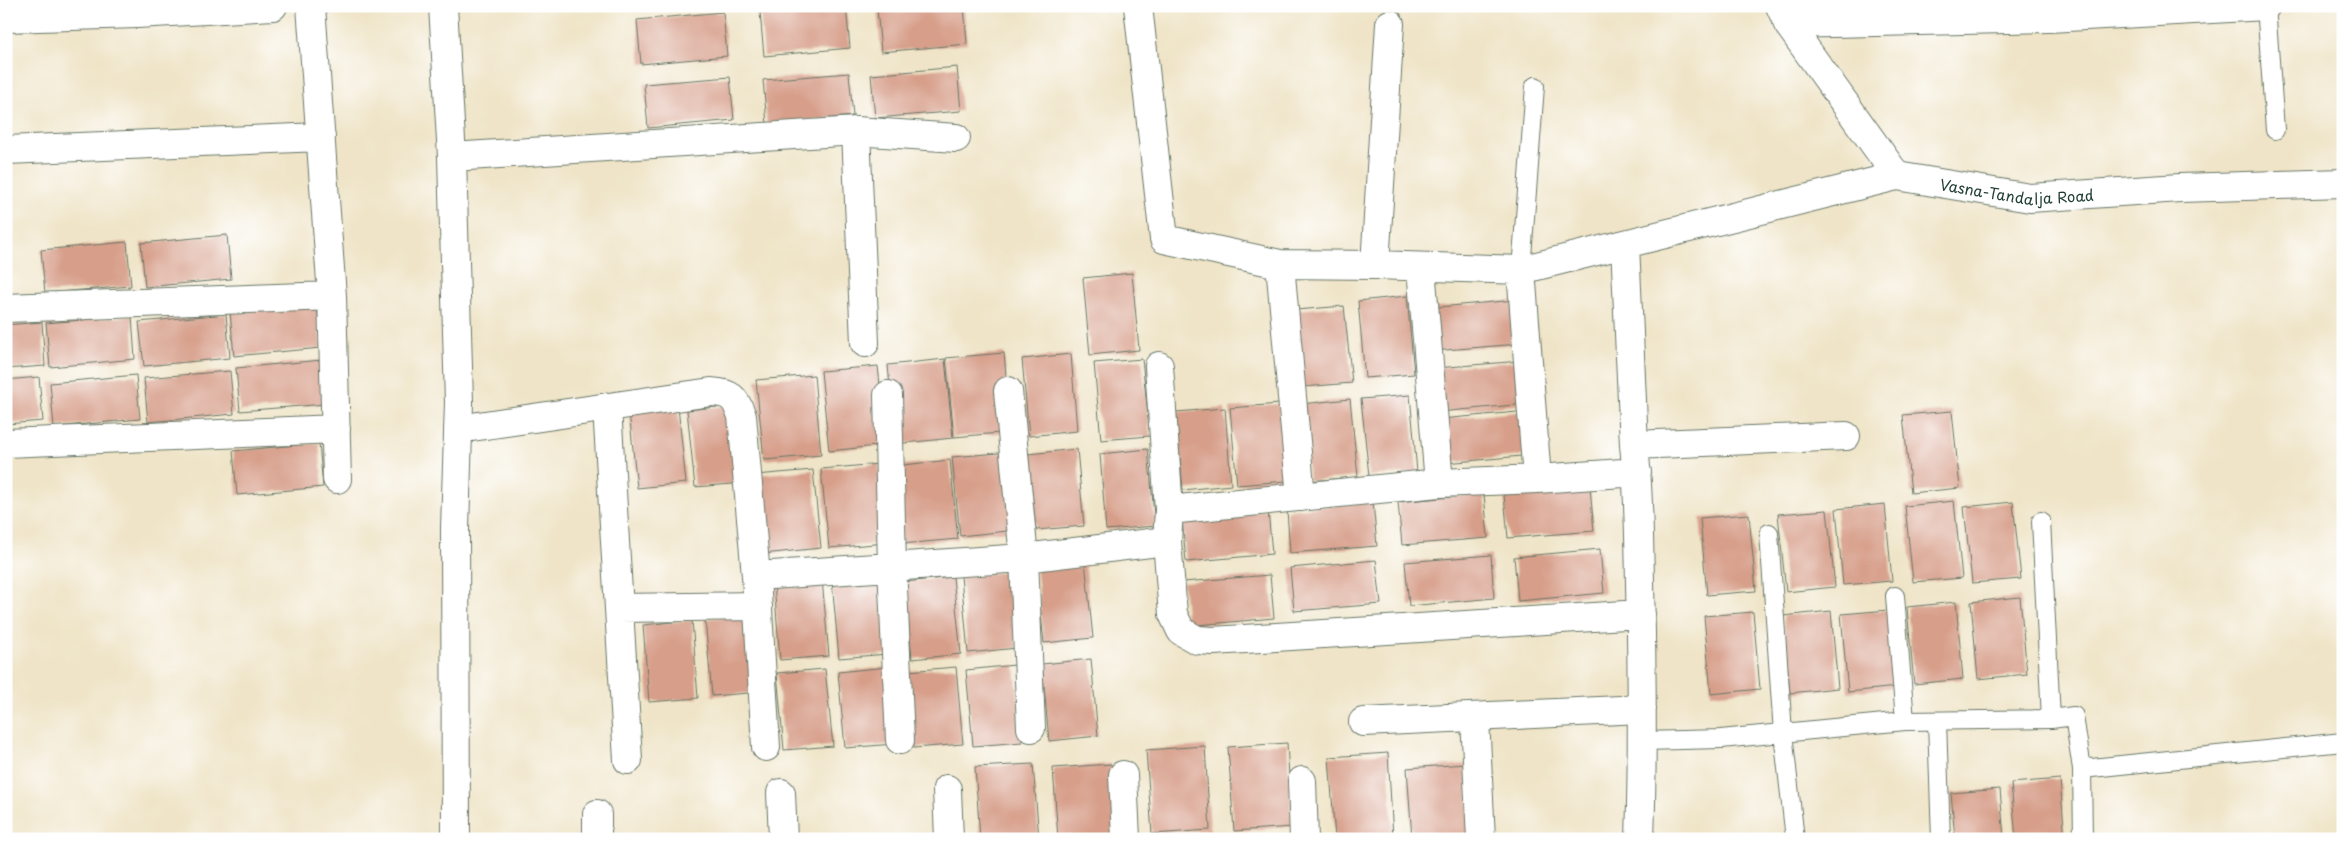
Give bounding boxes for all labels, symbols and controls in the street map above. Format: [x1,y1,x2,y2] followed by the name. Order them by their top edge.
[1938,172,2095,210] street label: Vasna-Tandalja Road

